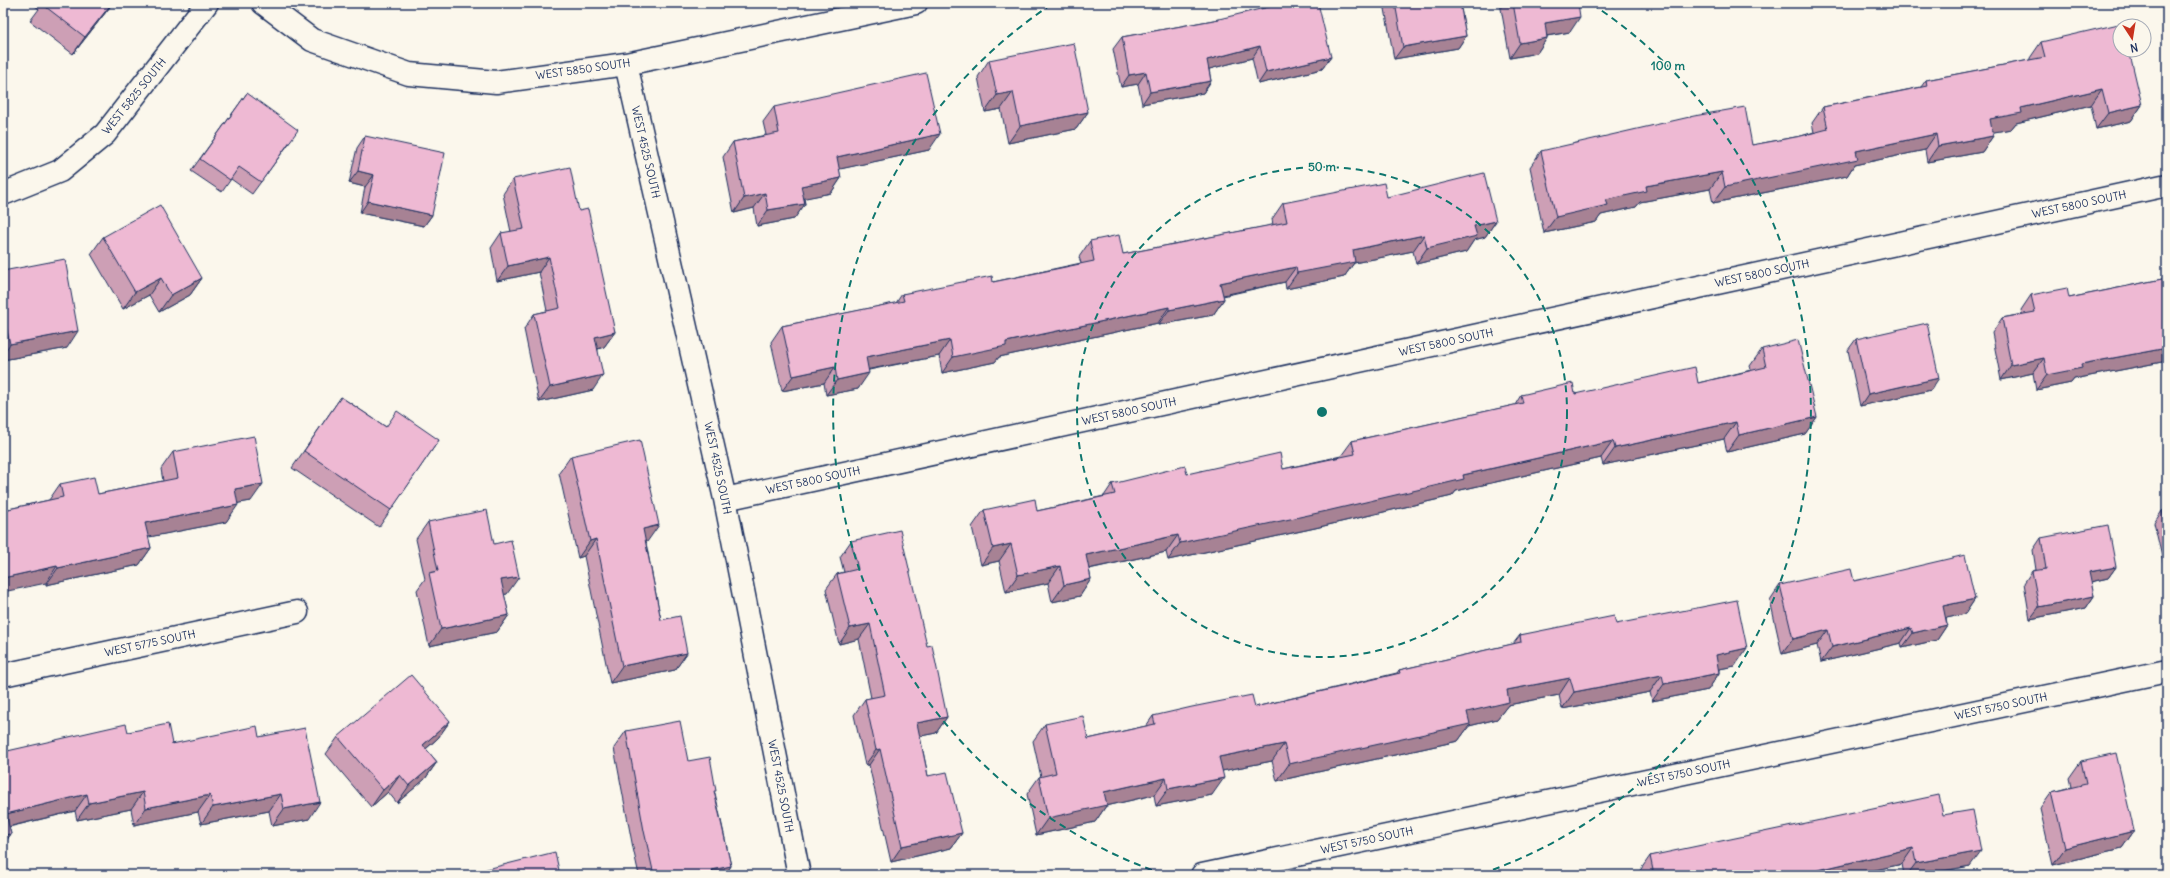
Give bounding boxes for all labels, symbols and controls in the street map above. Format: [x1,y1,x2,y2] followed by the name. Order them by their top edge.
[2112,18,2152,58] north arrow
[2129,40,2139,55] text: N
[99,55,169,137] street label: WEST 5825 SOUTH
[535,55,631,83] street label: WEST 5850 SOUTH
[1651,58,1685,73] text: 100 m
[629,104,663,200] street label: WEST 4525 SOUTH
[1308,159,1337,174] text: 50 m
[2030,187,2128,221] street label: WEST 5800 SOUTH
[1713,256,1811,290] street label: WEST 5800 SOUTH
[1397,325,1495,359] street label: WEST 5800 SOUTH
[1080,394,1178,428] street label: WEST 5800 SOUTH
[1315,405,1329,419] centre of rings
[701,420,735,516] street label: WEST 4525 SOUTH
[764,463,862,497] street label: WEST 5800 SOUTH
[103,626,197,659] street label: WEST 5775 SOUTH
[1953,689,2049,723] street label: WEST 5750 SOUTH
[765,738,797,834] street label: WEST 4525 SOUTH
[1636,756,1732,790] street label: WEST 5750 SOUTH
[1319,823,1415,857] street label: WEST 5750 SOUTH

